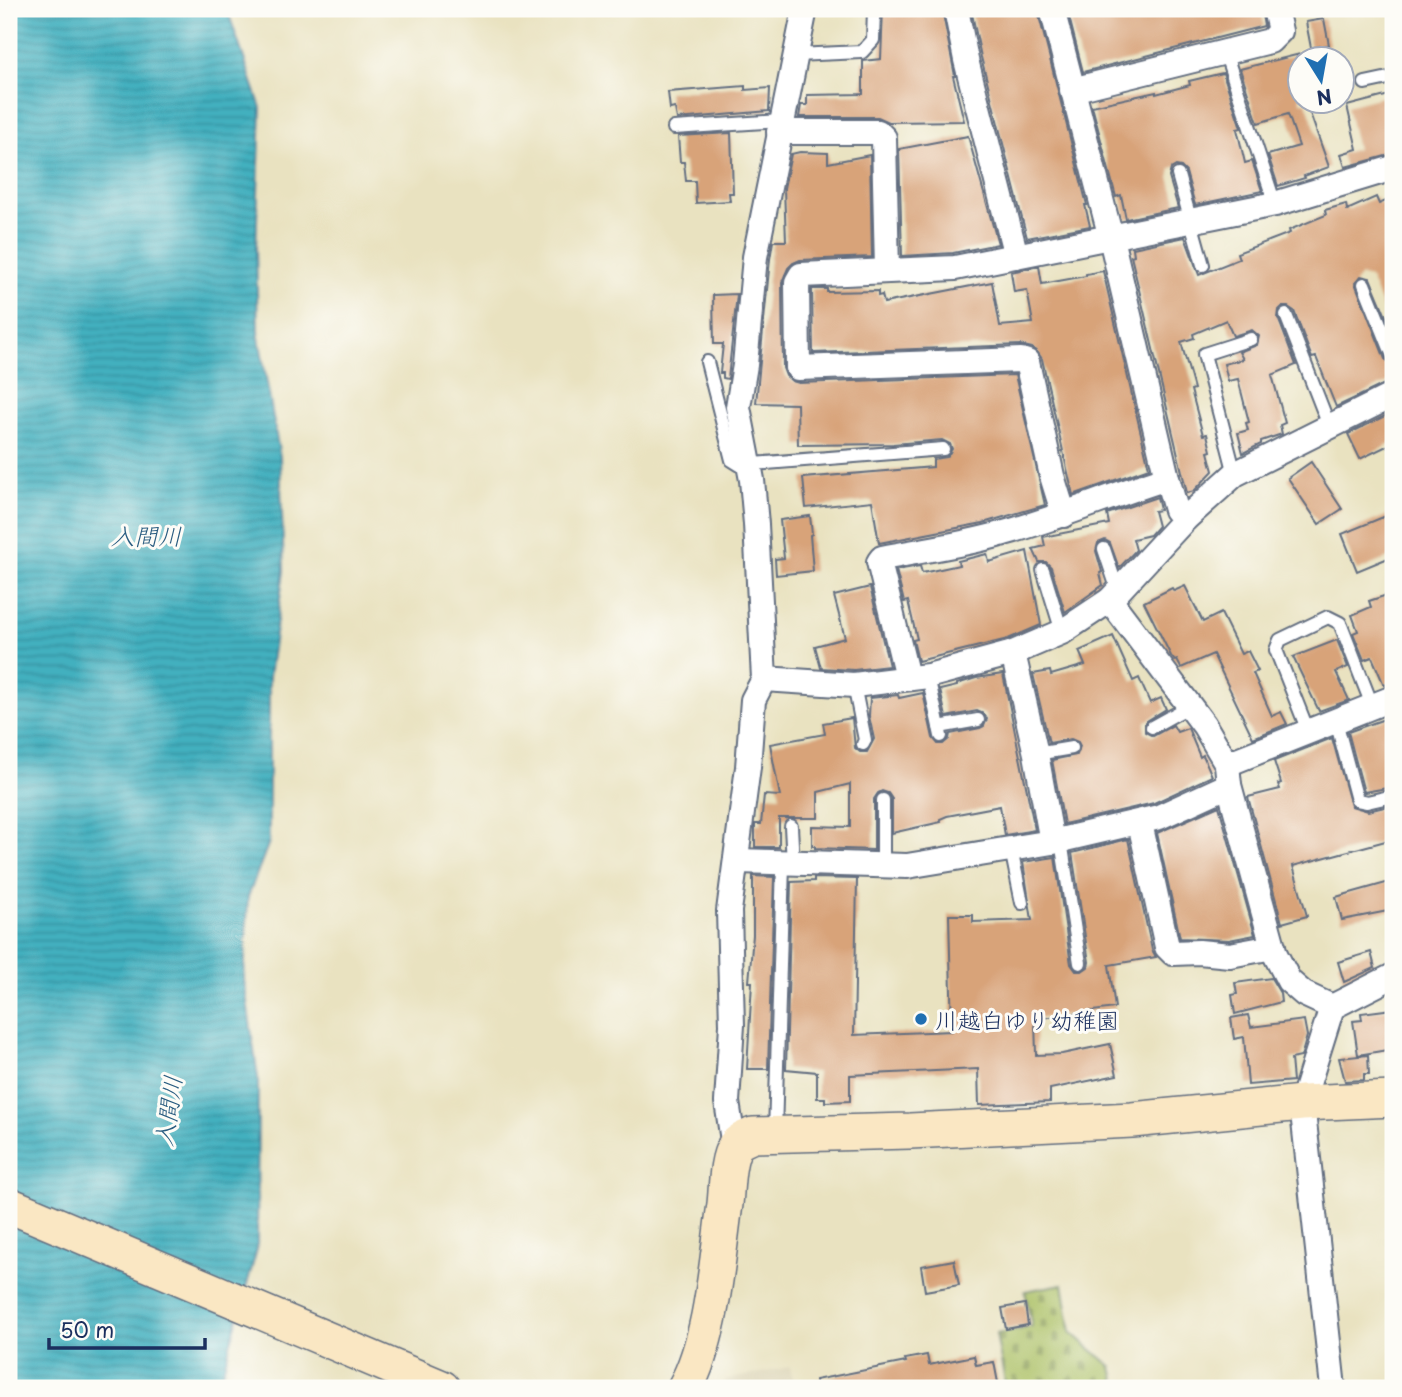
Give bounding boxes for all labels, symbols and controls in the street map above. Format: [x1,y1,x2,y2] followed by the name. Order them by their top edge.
[1286,46,1356,116] north arrow
[1314,82,1334,113] text: N
[110,517,182,553] water label: 入間川
[935,1002,1119,1037] place label: 川越白ゆり幼稚園
[913,1011,929,1027] marker: 川越白ゆり幼稚園
[144,1073,190,1149] water label: 入間川
[49,1306,205,1350] scale bar
[60,1313,114,1345] text: 50 m

